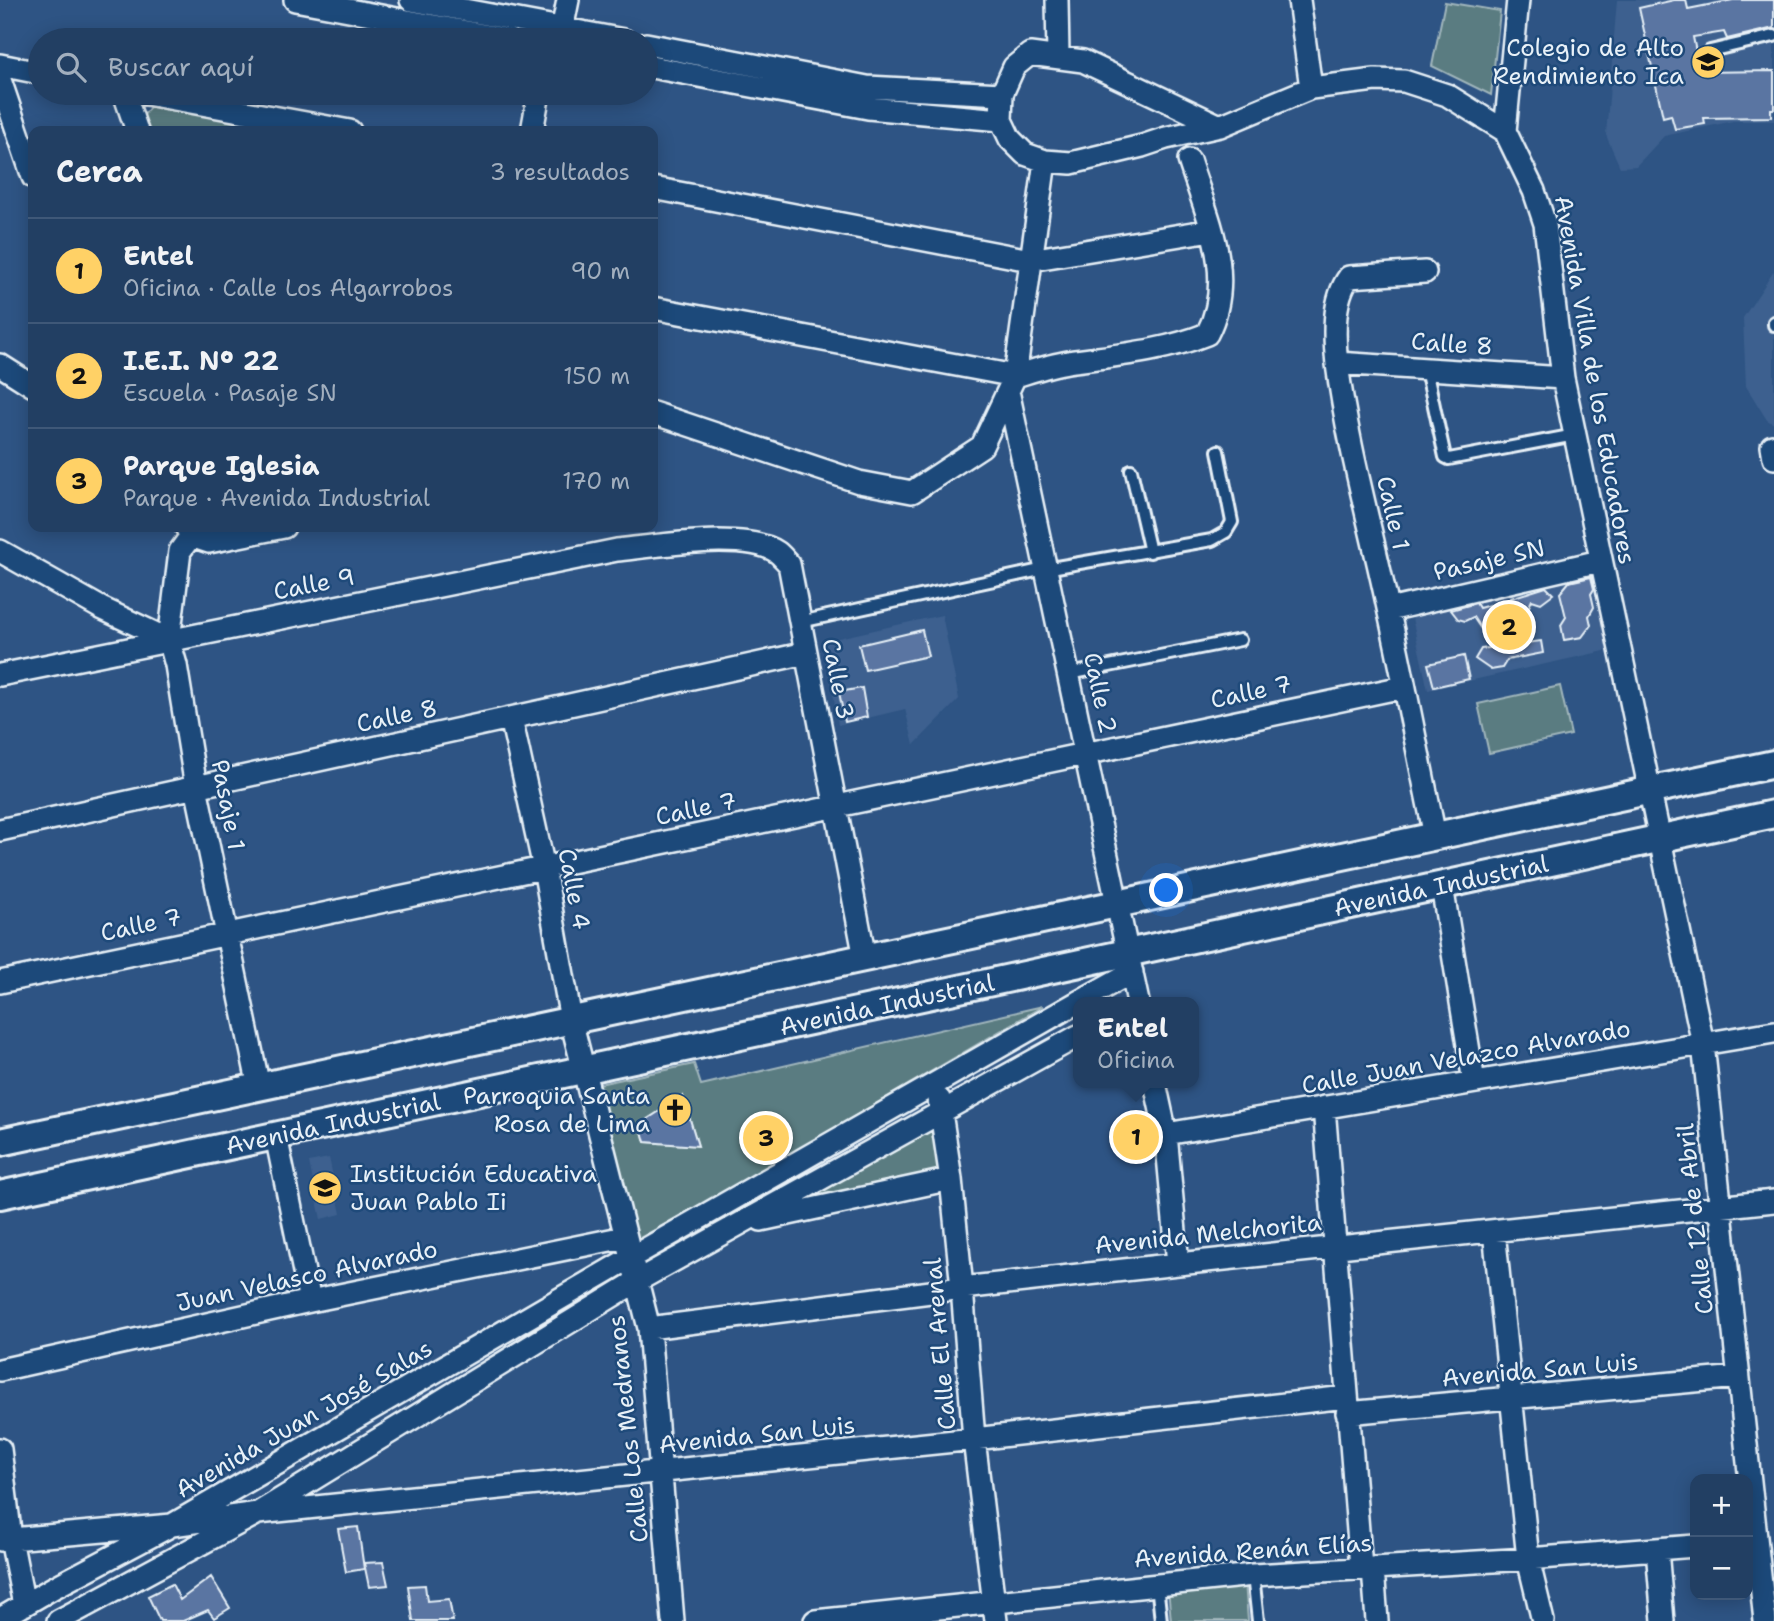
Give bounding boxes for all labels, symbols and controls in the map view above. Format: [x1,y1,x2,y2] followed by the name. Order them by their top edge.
[28,28,658,105] search box
[1492,32,1684,92] place label: Colegio de Alto Rendimiento Ica
[1689,43,1727,81] school or university icon: Colegio de Alto Rendimiento Ica
[52,48,90,86] icon: search
[108,49,254,84] text: Buscar aquí
[56,151,143,192] text: Cerca
[490,157,630,187] text: 3 resultados
[1547,193,1643,567] street label: Avenida Villa de los Educadores
[123,238,194,273] text: Entel
[74,256,84,286] text: 1
[570,256,630,286] text: 90 m
[123,273,453,303] text: Oficina · Calle Los Algarrobos
[1410,325,1494,363] street label: Calle 8
[123,343,279,378] text: I.E.I. Nº 22
[71,361,87,391] text: 2
[563,361,630,391] text: 150 m
[123,378,337,408] text: Escuela · Pasaje SN
[123,448,320,483] text: Parque Iglesia
[71,466,87,496] text: 3
[562,466,630,496] text: 170 m
[1369,473,1417,553] street label: Calle 1
[123,483,430,513] text: Parque · Avenida Industrial
[1430,532,1548,588] street label: Pasaje SN
[271,560,357,608] street label: Calle 9
[1486,601,1532,653] pin: 2
[814,636,862,722] street label: Calle 3
[1076,650,1124,736] street label: Calle 2
[1208,668,1294,716] street label: Calle 7
[354,692,440,740] street label: Calle 8
[204,757,252,853] street label: Pasaje 1
[653,785,739,833] street label: Calle 7
[550,846,598,932] street label: Calle 4
[1331,847,1552,924] street label: Avenida Industrial
[1149,873,1183,907] your location
[98,901,184,949] street label: Calle 7
[777,966,998,1043] street label: Avenida Industrial
[1073,997,1199,1088] popup
[1097,1010,1168,1045] text: Entel
[1299,1012,1633,1102] street label: Calle Juan Velazco Alvarado
[1097,1045,1175,1075] text: Oficina
[463,1080,650,1140] place label: Parroquia Santa Rosa de Lima
[223,1085,444,1162] street label: Avenida Industrial
[656,1091,694,1129] church icon: Parroquia Santa Rosa de Lima
[1113,1111,1159,1163] pin: 1
[743,1112,789,1164] pin: 3
[1669,1121,1721,1316] street label: Calle 12 de Abril
[350,1158,597,1218] place label: Institución Educativa Juan Pablo Ii
[306,1169,344,1207] school or university icon: Institución Educativa Juan Pablo Ii
[1093,1206,1323,1262] street label: Avenida Melchorita
[174,1233,440,1319] street label: Juan Velasco Alvarado
[916,1256,963,1431] street label: Calle El Arenal
[600,1314,656,1544] street label: Calle Los Medranos
[170,1332,438,1506] street label: Avenida Juan José Salas
[1440,1345,1640,1395] street label: Avenida San Luis
[657,1409,857,1461] street label: Avenida San Luis
[1690,1474,1753,1600] map controls
[1690,1474,1753,1537] button: +
[1133,1527,1373,1575] street label: Avenida Renán Elías
[1690,1537,1753,1600] button: −

